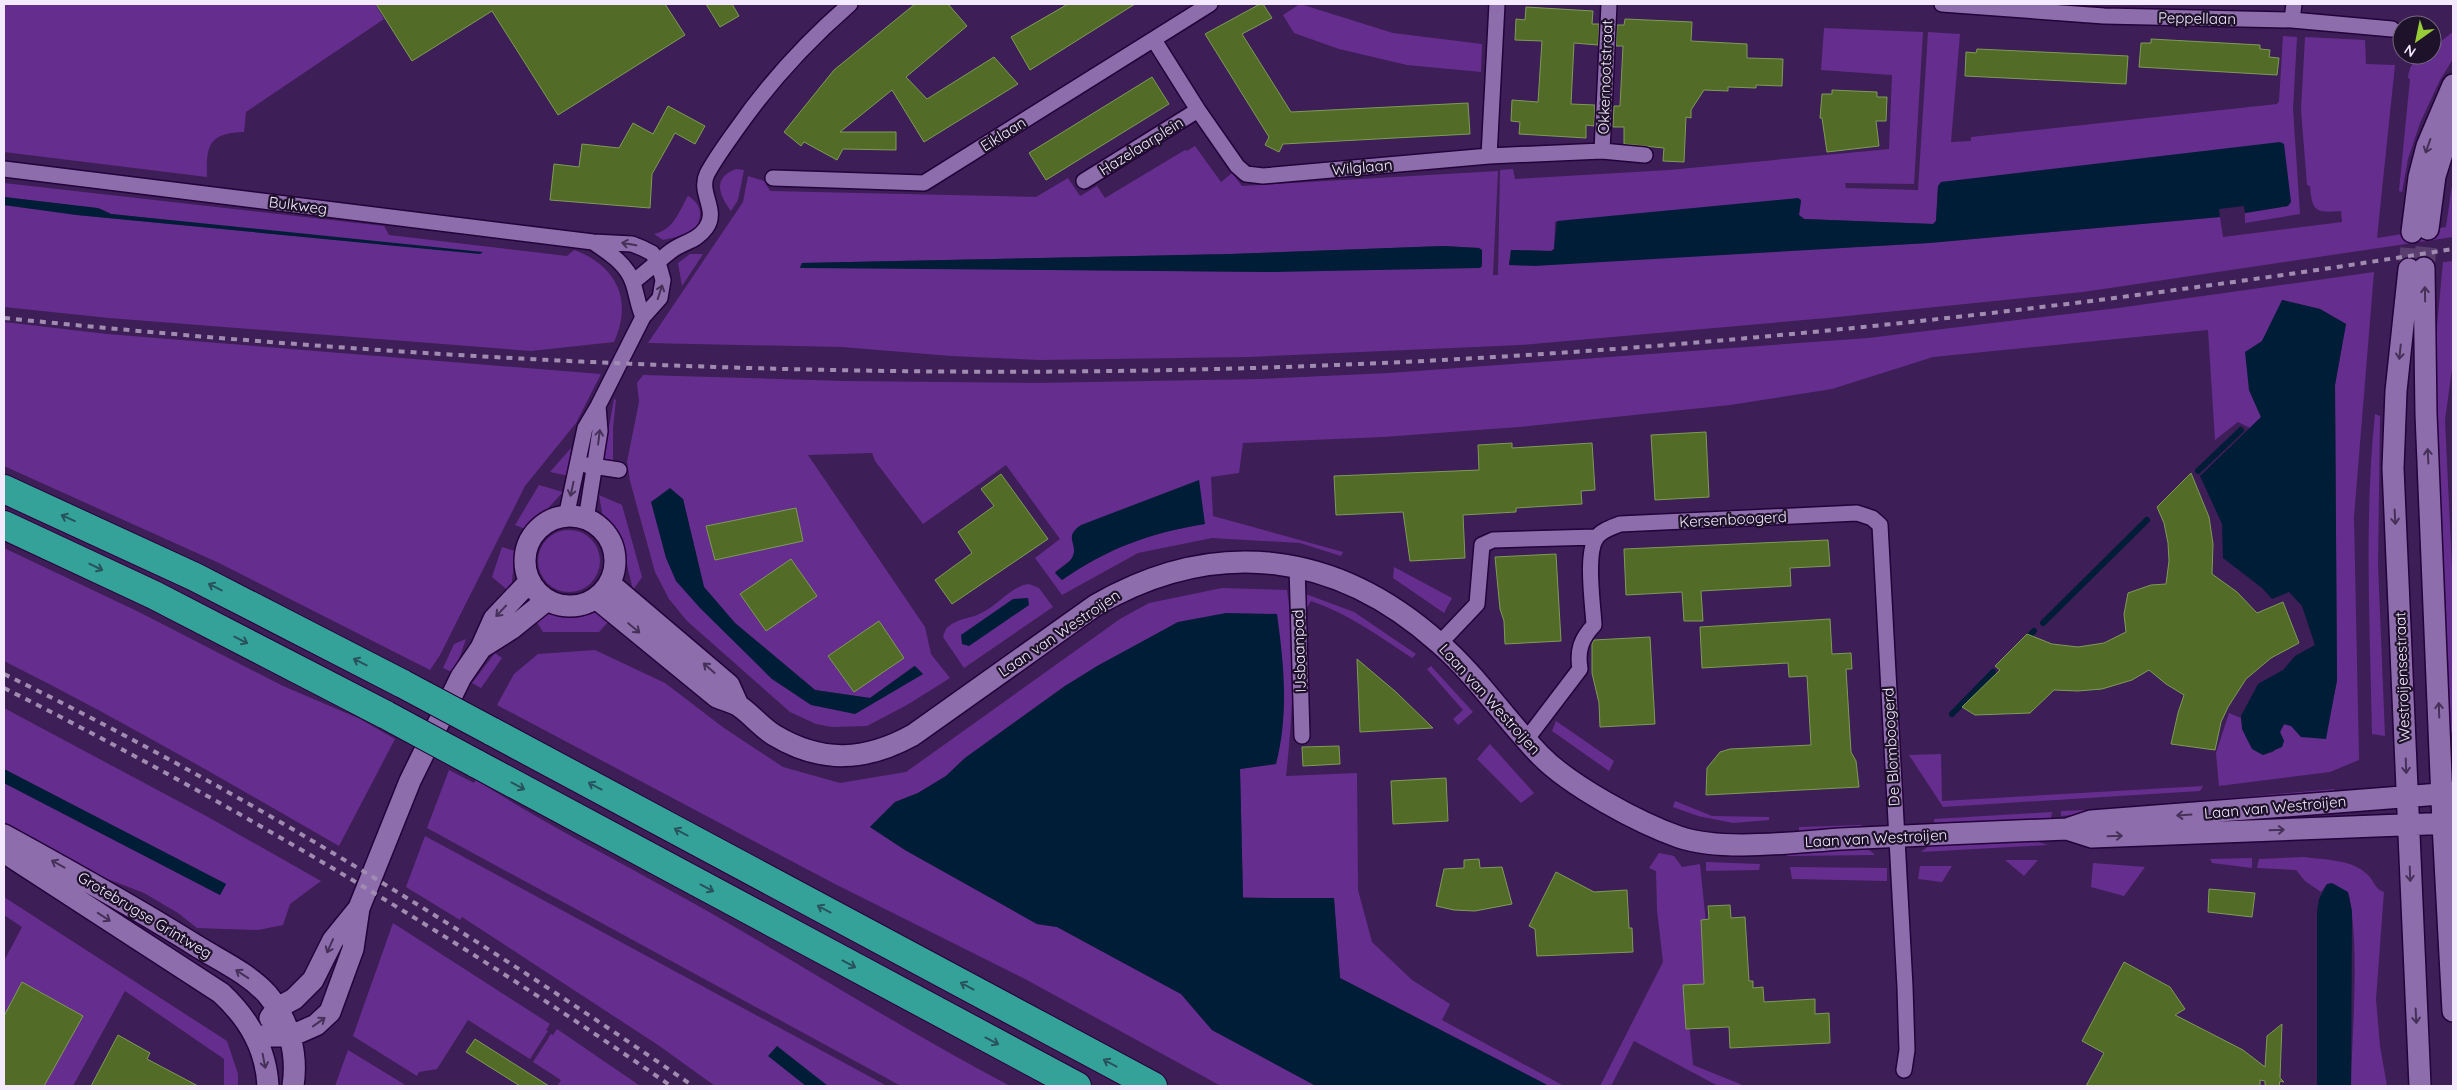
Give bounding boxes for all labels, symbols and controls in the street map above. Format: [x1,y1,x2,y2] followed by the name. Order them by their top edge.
[2158,8,2236,28] street label: Peppellaan
[2392,15,2442,65] north arrow
[1594,19,1616,135] street label: Okkernootstraat
[2401,41,2419,61] text: N
[977,113,1029,155] street label: Eiklaan
[1095,113,1187,179] street label: Hazelaarplein
[2423,138,2432,153] one-way arrow
[1331,155,1393,179] street label: Wilglaan
[268,192,328,218] street label: Bulkweg
[621,239,637,249] one-way arrow
[656,284,666,300] one-way arrow
[2420,286,2430,302] one-way arrow
[2395,344,2405,360] one-way arrow
[594,429,604,445] one-way arrow
[2424,449,2433,465] one-way arrow
[567,481,576,497] one-way arrow
[1679,507,1787,531] street label: Kersenboogerd
[2391,508,2400,524] one-way arrow
[61,513,76,523] one-way arrow
[88,563,103,572] one-way arrow
[208,582,223,591] one-way arrow
[995,585,1123,681] street label: Laan van Westroijen
[495,605,507,618] one-way arrow
[1288,609,1310,693] street label: IJsbaanpad
[2390,611,2414,743] street label: Westroijensestraat
[627,623,640,634] one-way arrow
[234,635,249,645] one-way arrow
[1435,640,1545,758] street label: Laan van Westroijen
[353,657,368,666] one-way arrow
[702,662,715,673] one-way arrow
[1878,687,1904,807] street label: De Blomboogerd
[2434,702,2443,718] one-way arrow
[2401,758,2410,774] one-way arrow
[510,781,525,791] one-way arrow
[588,781,603,790] one-way arrow
[2203,791,2347,823] street label: Laan van Westroijen
[2176,810,2192,819] one-way arrow
[1804,825,1948,851] street label: Laan van Westroijen
[2269,825,2285,834] one-way arrow
[673,827,688,837] one-way arrow
[2106,831,2122,841] one-way arrow
[51,859,65,869] one-way arrow
[2405,866,2414,882] one-way arrow
[74,867,216,963] street label: Grotebrugse Grintweg
[699,884,714,893] one-way arrow
[816,904,831,914] one-way arrow
[97,912,111,923] one-way arrow
[325,939,335,954] one-way arrow
[841,960,856,969] one-way arrow
[236,969,250,979] one-way arrow
[959,981,974,991] one-way arrow
[2412,1007,2421,1023] one-way arrow
[312,1017,326,1027] one-way arrow
[984,1036,999,1046] one-way arrow
[260,1052,270,1068] one-way arrow
[1103,1058,1118,1067] one-way arrow

